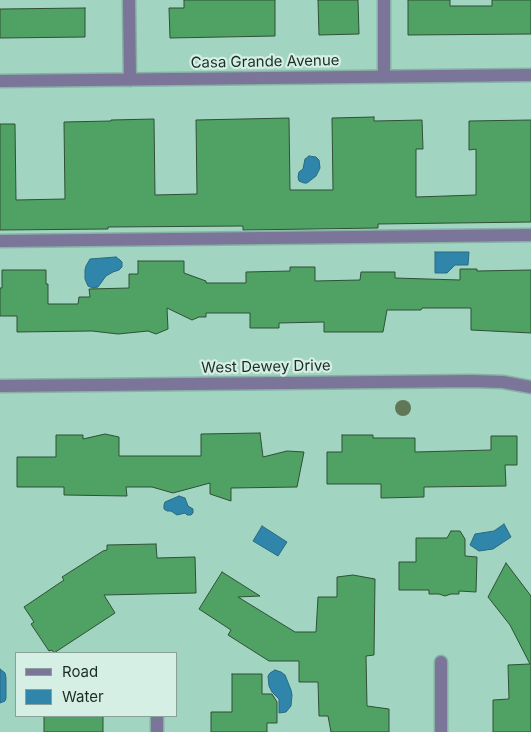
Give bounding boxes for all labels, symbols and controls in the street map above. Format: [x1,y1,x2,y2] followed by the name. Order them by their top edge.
[190,52,340,72] street label: Casa Grande Avenue
[201,357,331,377] street label: West Dewey Drive
[15,652,178,717] legend
[62,662,98,681] text: Road
[62,687,104,706] text: Water

